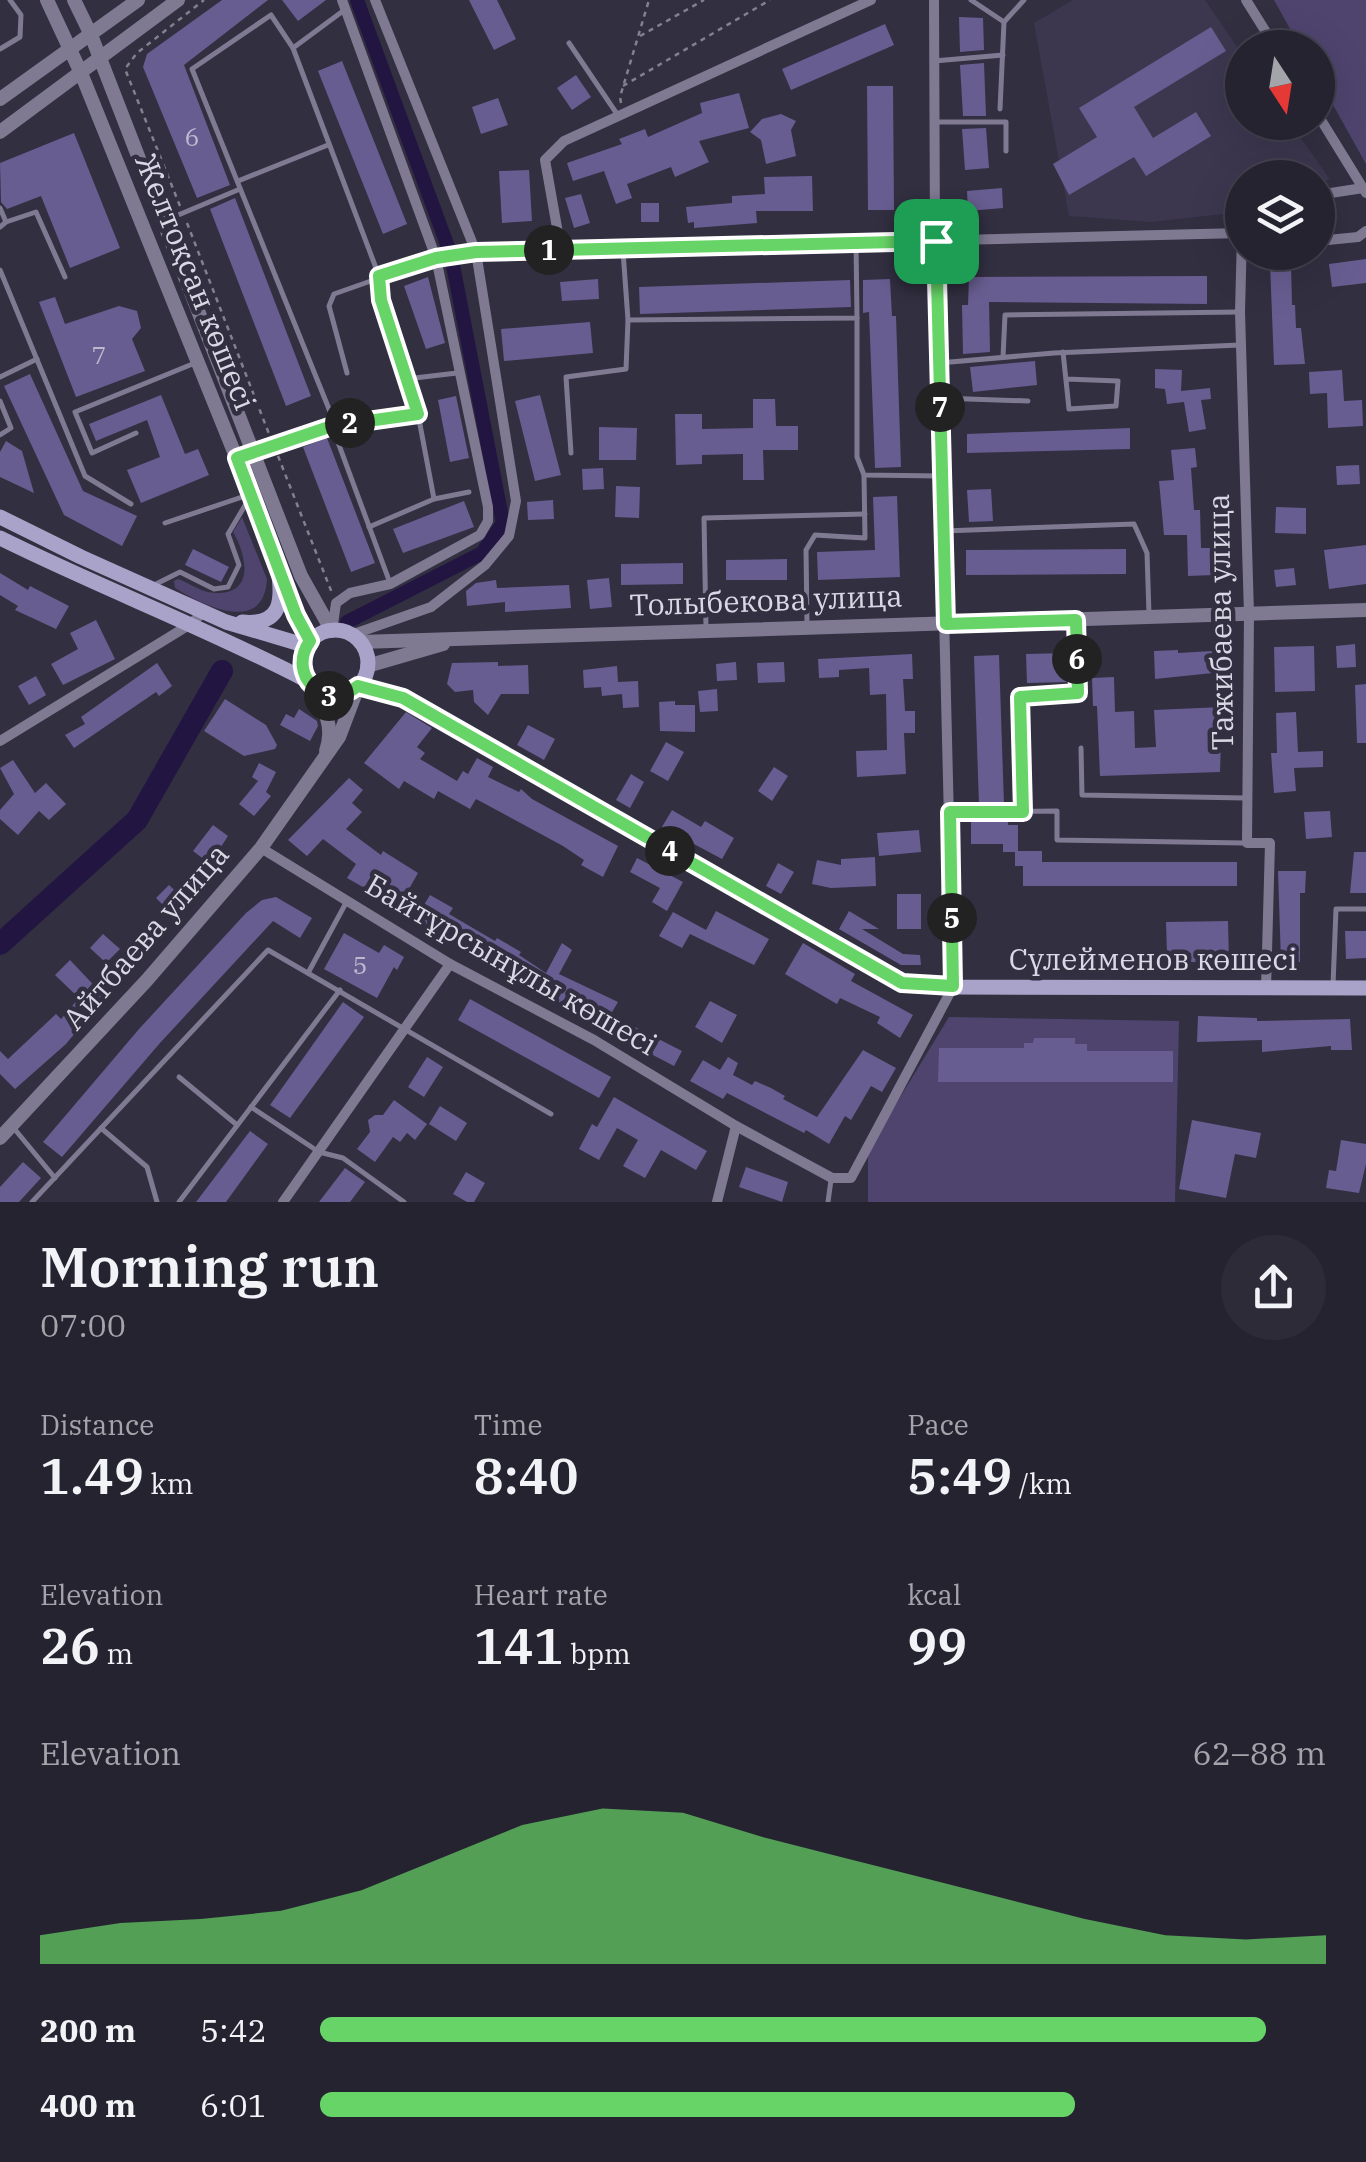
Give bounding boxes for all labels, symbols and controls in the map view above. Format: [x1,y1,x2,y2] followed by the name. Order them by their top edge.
[1225,30,1335,140] north arrow
[1225,30,1335,270] map controls
[184,120,200,153] house number: 6
[127,148,266,415] street label: Желтоқсан көшесі
[1225,160,1335,270] button: layers
[894,199,979,284] pin
[909,214,964,269] icon: arrive
[524,225,574,275] pin: 1
[541,231,557,268] text: 1
[91,338,107,371] house number: 7
[915,382,965,432] pin: 7
[932,388,948,425] text: 7
[325,398,375,448] pin: 2
[342,404,358,441] text: 2
[1198,493,1241,751] street label: Тажибаева улица
[629,575,903,624] street label: Толыбекова улица
[1052,634,1102,684] pin: 6
[1069,640,1085,677] text: 6
[304,671,354,721] pin: 3
[321,677,337,714] text: 3
[645,826,695,876] pin: 4
[662,832,678,869] text: 4
[53,835,236,1037] street label: Айтбаева улица
[359,864,664,1063] street label: Байтұрсынұлы көшесі
[927,893,977,943] pin: 5
[944,899,960,936] text: 5
[1009,939,1297,978] street label: Сүлейменов көшесі
[352,948,368,981] house number: 5
[40,1231,379,1302] text: Morning run
[1221,1235,1326,1340] button: share
[40,1304,126,1346] text: 07:00
[40,1406,154,1443] text: Distance
[474,1406,542,1443] text: Time
[907,1406,969,1443] text: Pace
[40,1443,144,1508] text: 1.49
[474,1443,579,1508] text: 8:40
[907,1443,1012,1508] text: 5:49
[144,1465,193,1502] text: km
[1012,1465,1072,1502] text: /km
[40,1576,163,1613] text: Elevation
[474,1576,608,1613] text: Heart rate
[907,1576,961,1613] text: kcal
[40,1613,100,1678] text: 26
[474,1613,564,1678] text: 141
[907,1613,967,1678] text: 99
[100,1635,133,1672] text: m
[564,1635,631,1672] text: bpm
[40,1732,181,1774] text: Elevation
[1192,1732,1326,1774] text: 62–88 m
[40,2009,136,2051] text: 200 m
[200,2009,267,2051] text: 5:42
[40,2084,136,2126] text: 400 m
[200,2084,267,2126] text: 6:01

